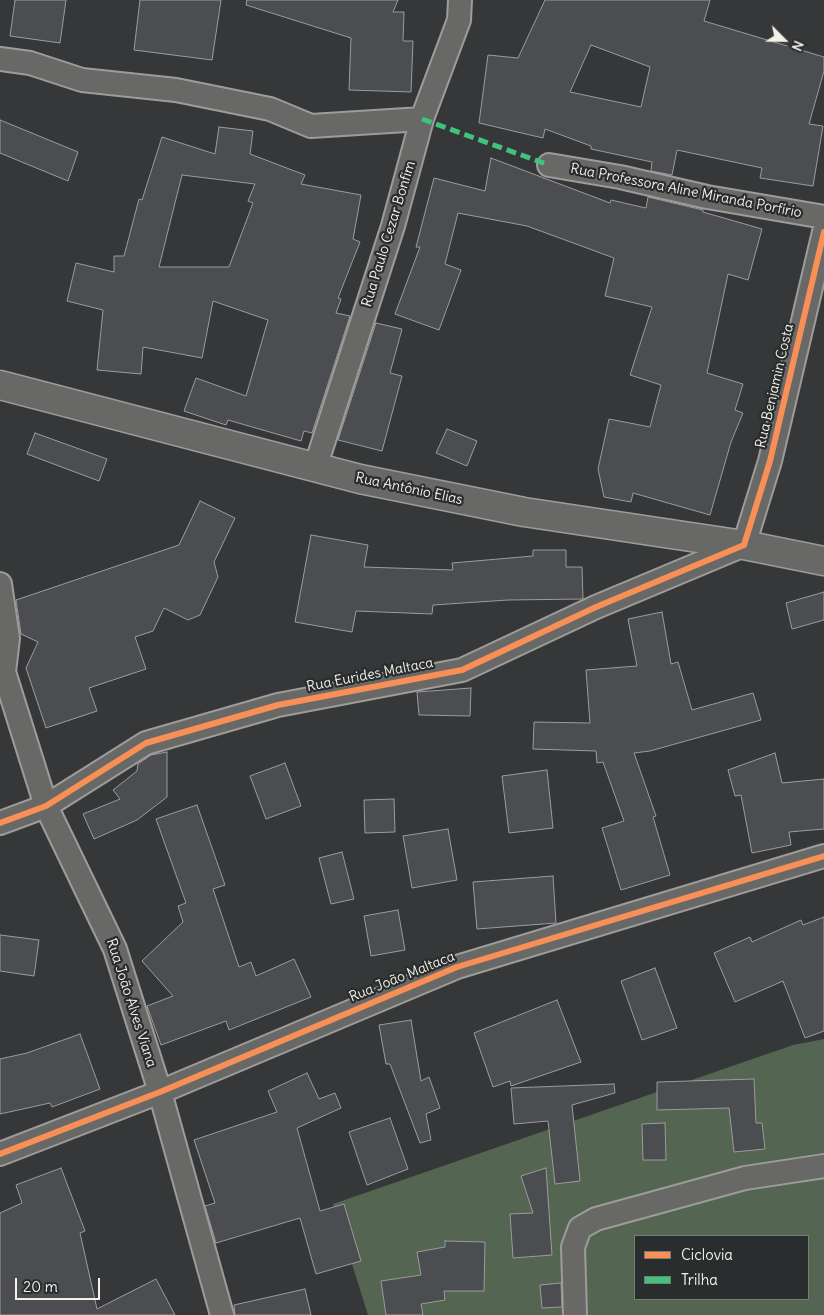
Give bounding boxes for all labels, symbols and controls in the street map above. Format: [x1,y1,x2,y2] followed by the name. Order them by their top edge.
[759,15,809,65] north arrow
[788,38,808,54] text: N
[359,159,419,309] street label: Rua Paulo Cezar Bonfim
[569,160,803,222] street label: Rua Professora Aline Miranda Porfírio
[753,322,797,450] street label: Rua Benjamin Costa
[354,469,464,509] street label: Rua Antônio Elias
[305,654,435,696] street label: Rua Eurides Maltaca
[102,936,160,1070] street label: Rua João Alves Viana
[347,948,457,1006] street label: Rua João Maltaca
[634,1235,809,1300] legend
[681,1245,733,1264] text: Ciclovia
[18,1268,102,1300] scale bar
[681,1270,718,1289] text: Trilha
[23,1277,58,1296] text: 20 m

